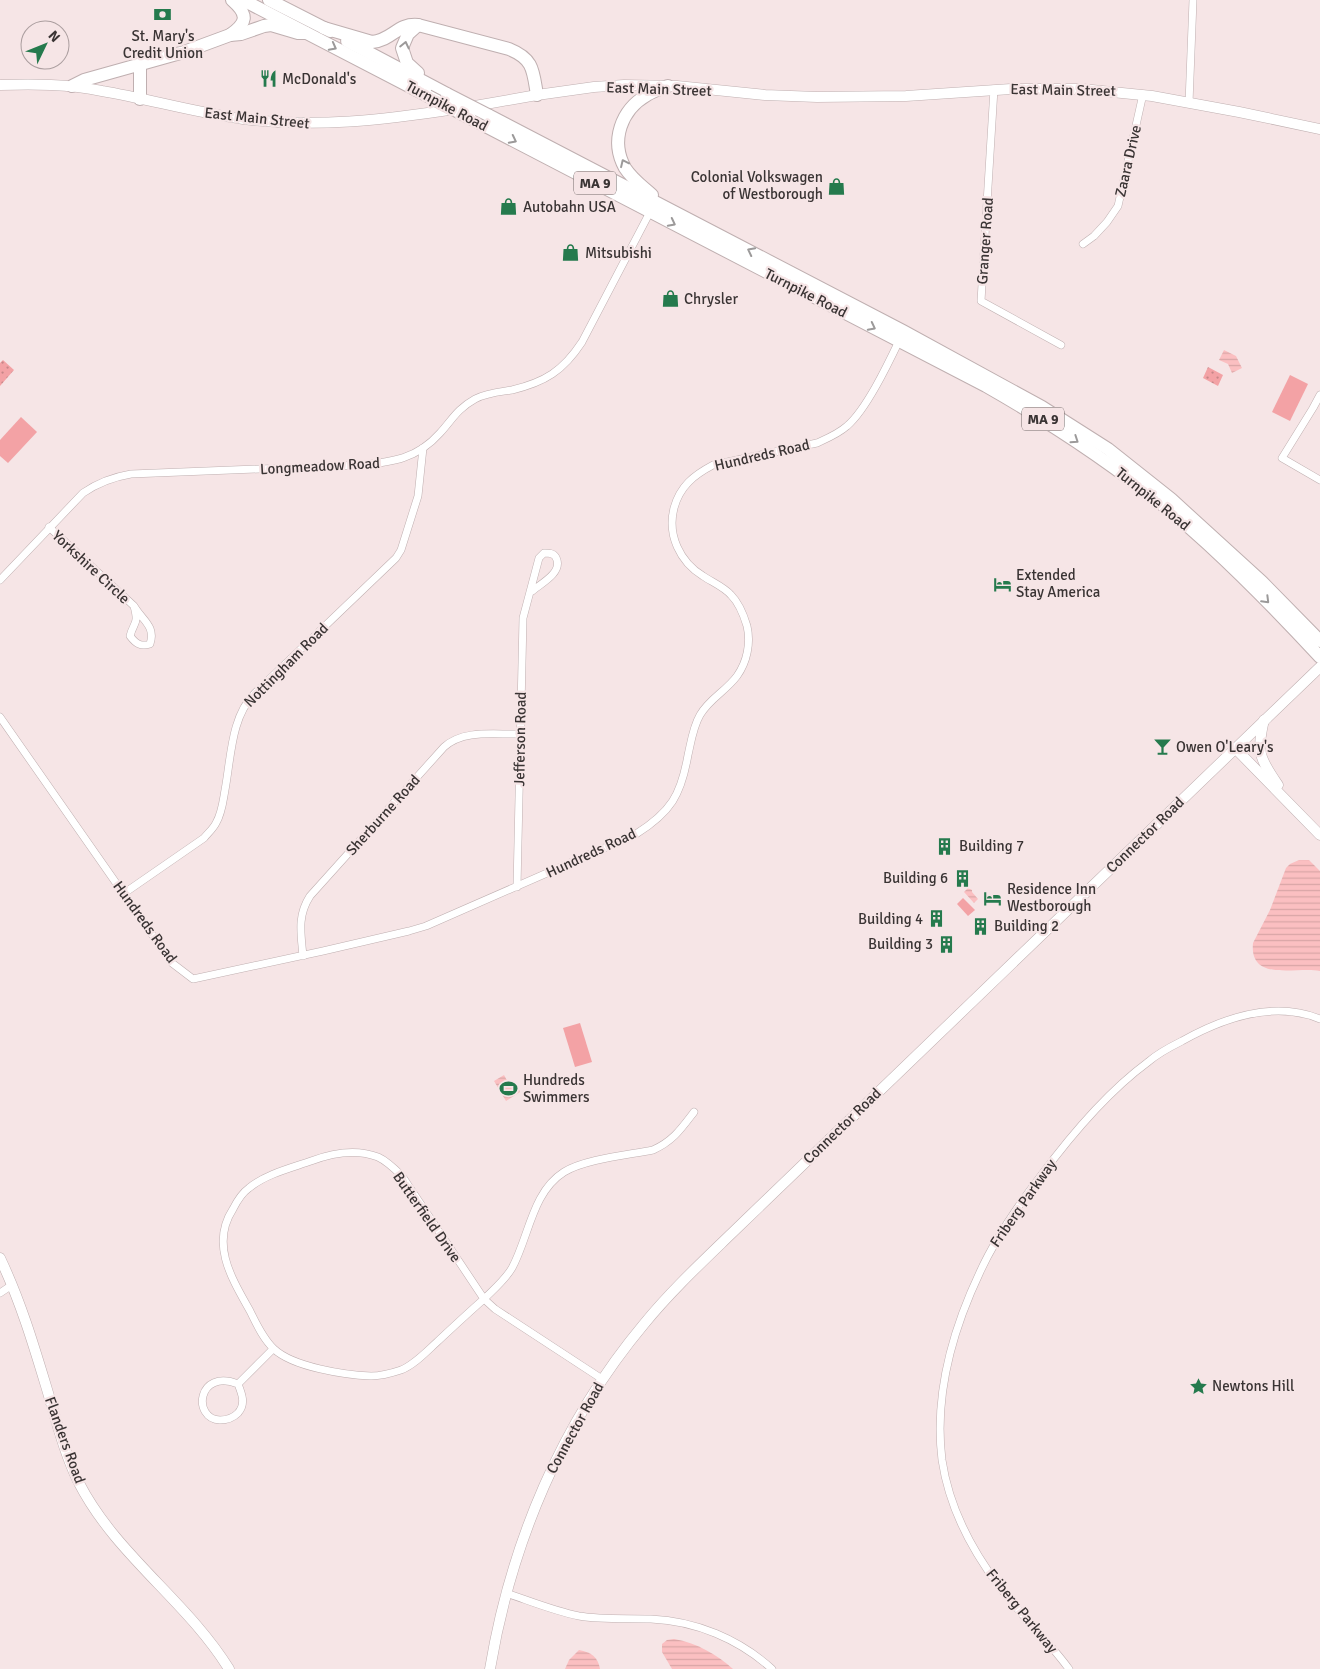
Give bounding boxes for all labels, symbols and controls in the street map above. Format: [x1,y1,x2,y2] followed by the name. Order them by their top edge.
[153,5,173,25] bank icon: St. Mary's Credit Union
[20,20,70,70] north arrow
[45,27,64,46] text: N
[123,27,203,62] place label: St. Mary's Credit Union
[399,40,409,49] one-way arrow
[328,41,337,51] one-way arrow
[258,69,278,89] restaurant icon: McDonald's
[282,70,357,88] place label: McDonald's
[403,77,491,135] street label: Turnpike Road
[606,78,712,100] street label: East Main Street
[1010,80,1116,100] street label: East Main Street
[204,104,310,132] street label: East Main Street
[1111,123,1145,199] street label: Zaara Drive
[508,134,517,144] one-way arrow
[619,159,630,168] one-way arrow
[691,168,823,203] place label: Colonial Volkswagen of Westborough
[574,172,616,194] road number: MA 9
[827,176,847,196] shop icon: Colonial Volkswagen of Westborough
[499,197,519,217] shop icon: Autobahn USA
[973,197,997,285] street label: Granger Road
[523,198,616,216] place label: Autobahn USA
[667,217,676,227] one-way arrow
[561,243,581,263] shop icon: Mitsubishi
[585,244,652,262] place label: Mitsubishi
[747,247,756,257] one-way arrow
[762,265,850,322] street label: Turnpike Road
[660,289,680,309] shop icon: Chrysler
[684,290,738,308] place label: Chrysler
[867,321,876,331] one-way arrow
[1022,408,1064,430] road number: MA 9
[1069,434,1078,443] one-way arrow
[713,435,811,475] street label: Hundreds Road
[260,454,381,478] street label: Longmeadow Road
[1112,464,1194,534] street label: Turnpike Road
[48,526,134,608] street label: Yorkshire Circle
[1016,566,1100,601] place label: Extended Stay America
[992,574,1012,594] hotel icon: Extended Stay America
[1260,595,1269,604] one-way arrow
[240,619,332,711] street label: Nottingham Road
[510,691,530,786] street label: Jefferson Road
[1152,737,1172,757] bar icon: Owen O'Leary's
[1176,738,1274,756] place label: Owen O'Leary's
[342,771,424,859] street label: Sherburne Road
[1102,793,1188,877] street label: Connector Road
[543,824,639,882] street label: Hundreds Road
[935,836,955,856] building icon: Building 7
[959,837,1024,855] place label: Building 7
[952,868,972,888] building icon: Building 6
[883,869,948,887] place label: Building 6
[109,877,181,967] street label: Hundreds Road
[1007,880,1096,915] place label: Residence Inn Westborough
[983,888,1003,908] hotel icon: Residence Inn Westborough
[927,909,947,929] building icon: Building 4
[858,910,923,928] place label: Building 4
[970,916,990,936] building icon: Building 2
[994,917,1059,935] place label: Building 2
[937,934,957,954] building icon: Building 3
[868,935,933,953] place label: Building 3
[523,1071,590,1106] place label: Hundreds Swimmers
[499,1079,519,1099] sports icon: Hundreds Swimmers
[799,1084,885,1168] street label: Connector Road
[986,1156,1060,1250] street label: Friberg Parkway
[389,1168,465,1266] street label: Butterfield Drive
[1188,1376,1208,1396] place icon: Newtons Hill
[1212,1377,1294,1395] place label: Newtons Hill
[543,1379,608,1477] street label: Connector Road
[41,1394,89,1486] street label: Flanders Road
[983,1565,1061,1657] street label: Friberg Parkway

